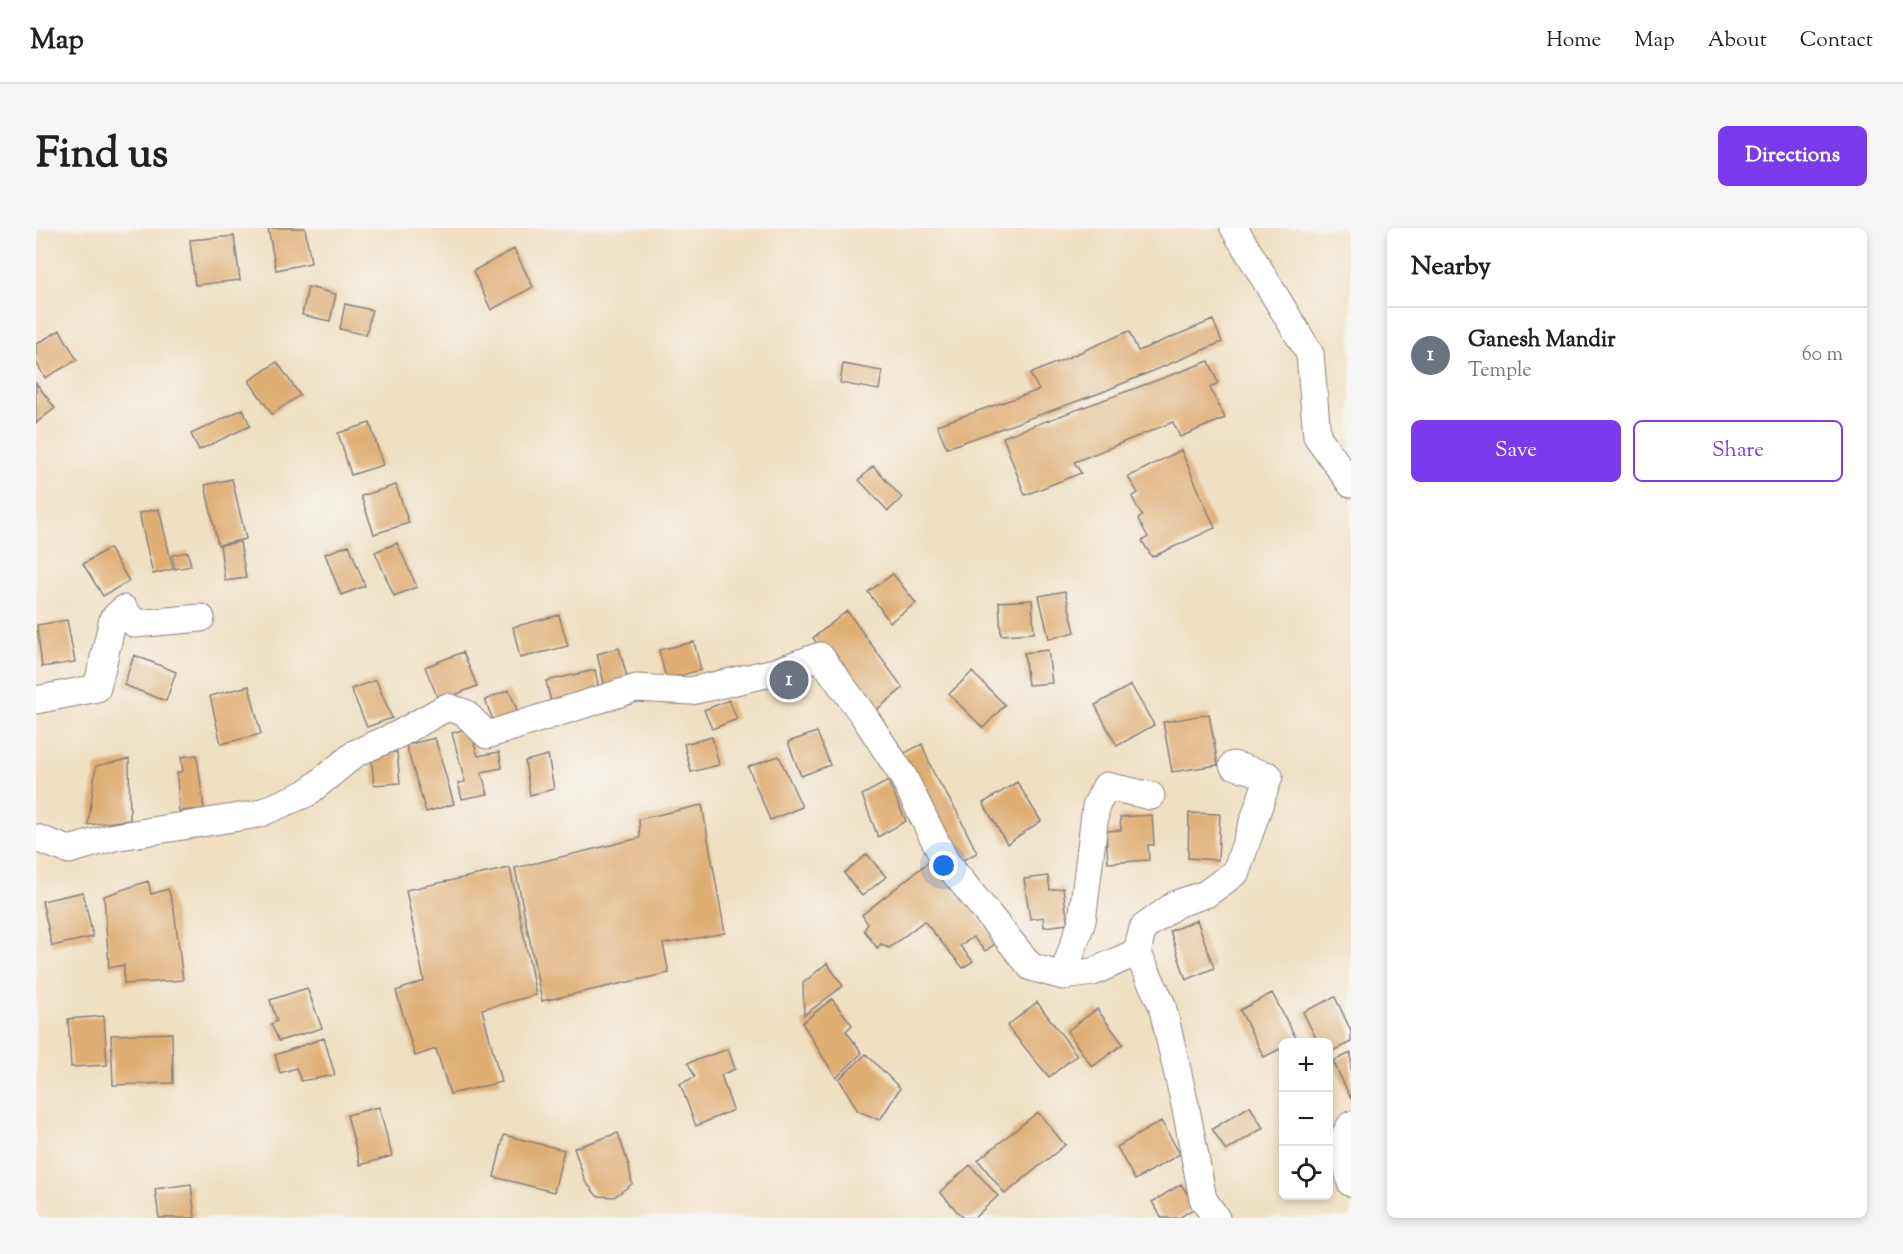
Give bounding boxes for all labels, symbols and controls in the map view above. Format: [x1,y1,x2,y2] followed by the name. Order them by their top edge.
[30,21,84,61] text: Map
[1546,26,1601,56] text: Home
[1634,26,1675,56] text: Map
[1708,26,1767,56] text: About
[1800,26,1873,56] text: Contact
[36,126,168,186] text: Find us
[1718,126,1867,186] button: Directions
[1411,249,1491,286] text: Nearby
[1468,325,1615,357] text: Ganesh Mandir
[1427,341,1434,370] text: 1
[1802,341,1843,370] text: 60 m
[1468,357,1532,386] text: Temple
[1411,420,1621,482] button: Save
[1633,420,1843,482] button: Share
[770,658,808,702] pin: 1
[929,851,958,880] your location
[1279,1038,1333,1200] map controls
[1279,1038,1333,1092] button: +
[1279,1092,1333,1146] button: −
[1279,1146,1333,1200] button: locate

